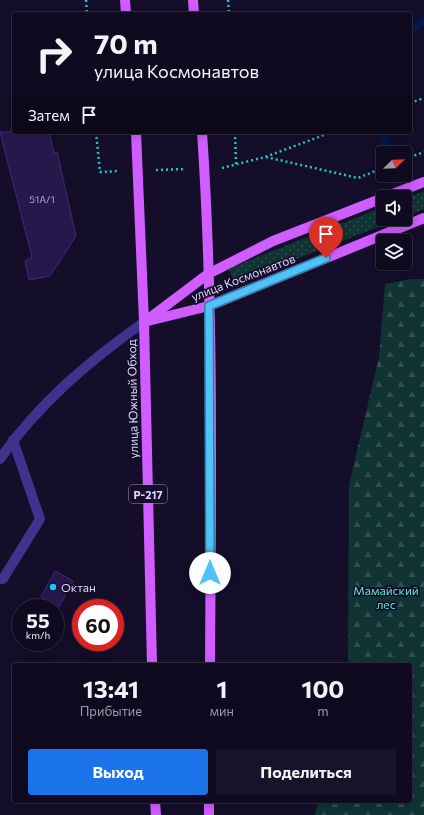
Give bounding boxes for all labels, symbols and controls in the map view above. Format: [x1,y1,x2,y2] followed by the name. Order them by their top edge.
[94,26,158,60] text: 70 m
[28,28,80,80] icon: right
[94,60,259,82] text: улица Космонавтов
[78,104,100,126] icon: arrive
[28,106,70,124] text: Затем
[376,146,412,182] north arrow
[376,146,412,270] map controls
[376,190,412,226] button: sound
[29,193,55,205] house number: 51А/1
[309,217,343,258] pin
[315,223,337,245] icon: arrive
[376,234,412,270] button: layers
[189,251,297,303] street label: улица Космонавтов
[124,339,140,459] street label: улица Южный Обход
[129,485,167,503] road number: Р-217
[189,552,231,594] position arrow
[61,580,96,594] place label: Октан
[48,582,58,592] marker: Октан
[353,583,419,611] park label: Мамайский лес
[72,599,124,651] speed limit sign: 60
[26,608,50,632] text: 55
[26,629,50,641] text: km/h
[83,674,139,703] text: 13:41
[216,674,227,703] text: 1
[302,674,344,703] text: 100
[80,703,142,719] text: Прибытие
[210,703,234,719] text: мин
[317,703,329,719] text: m
[28,749,208,795] button: Выход
[216,749,396,795] button: Поделиться

